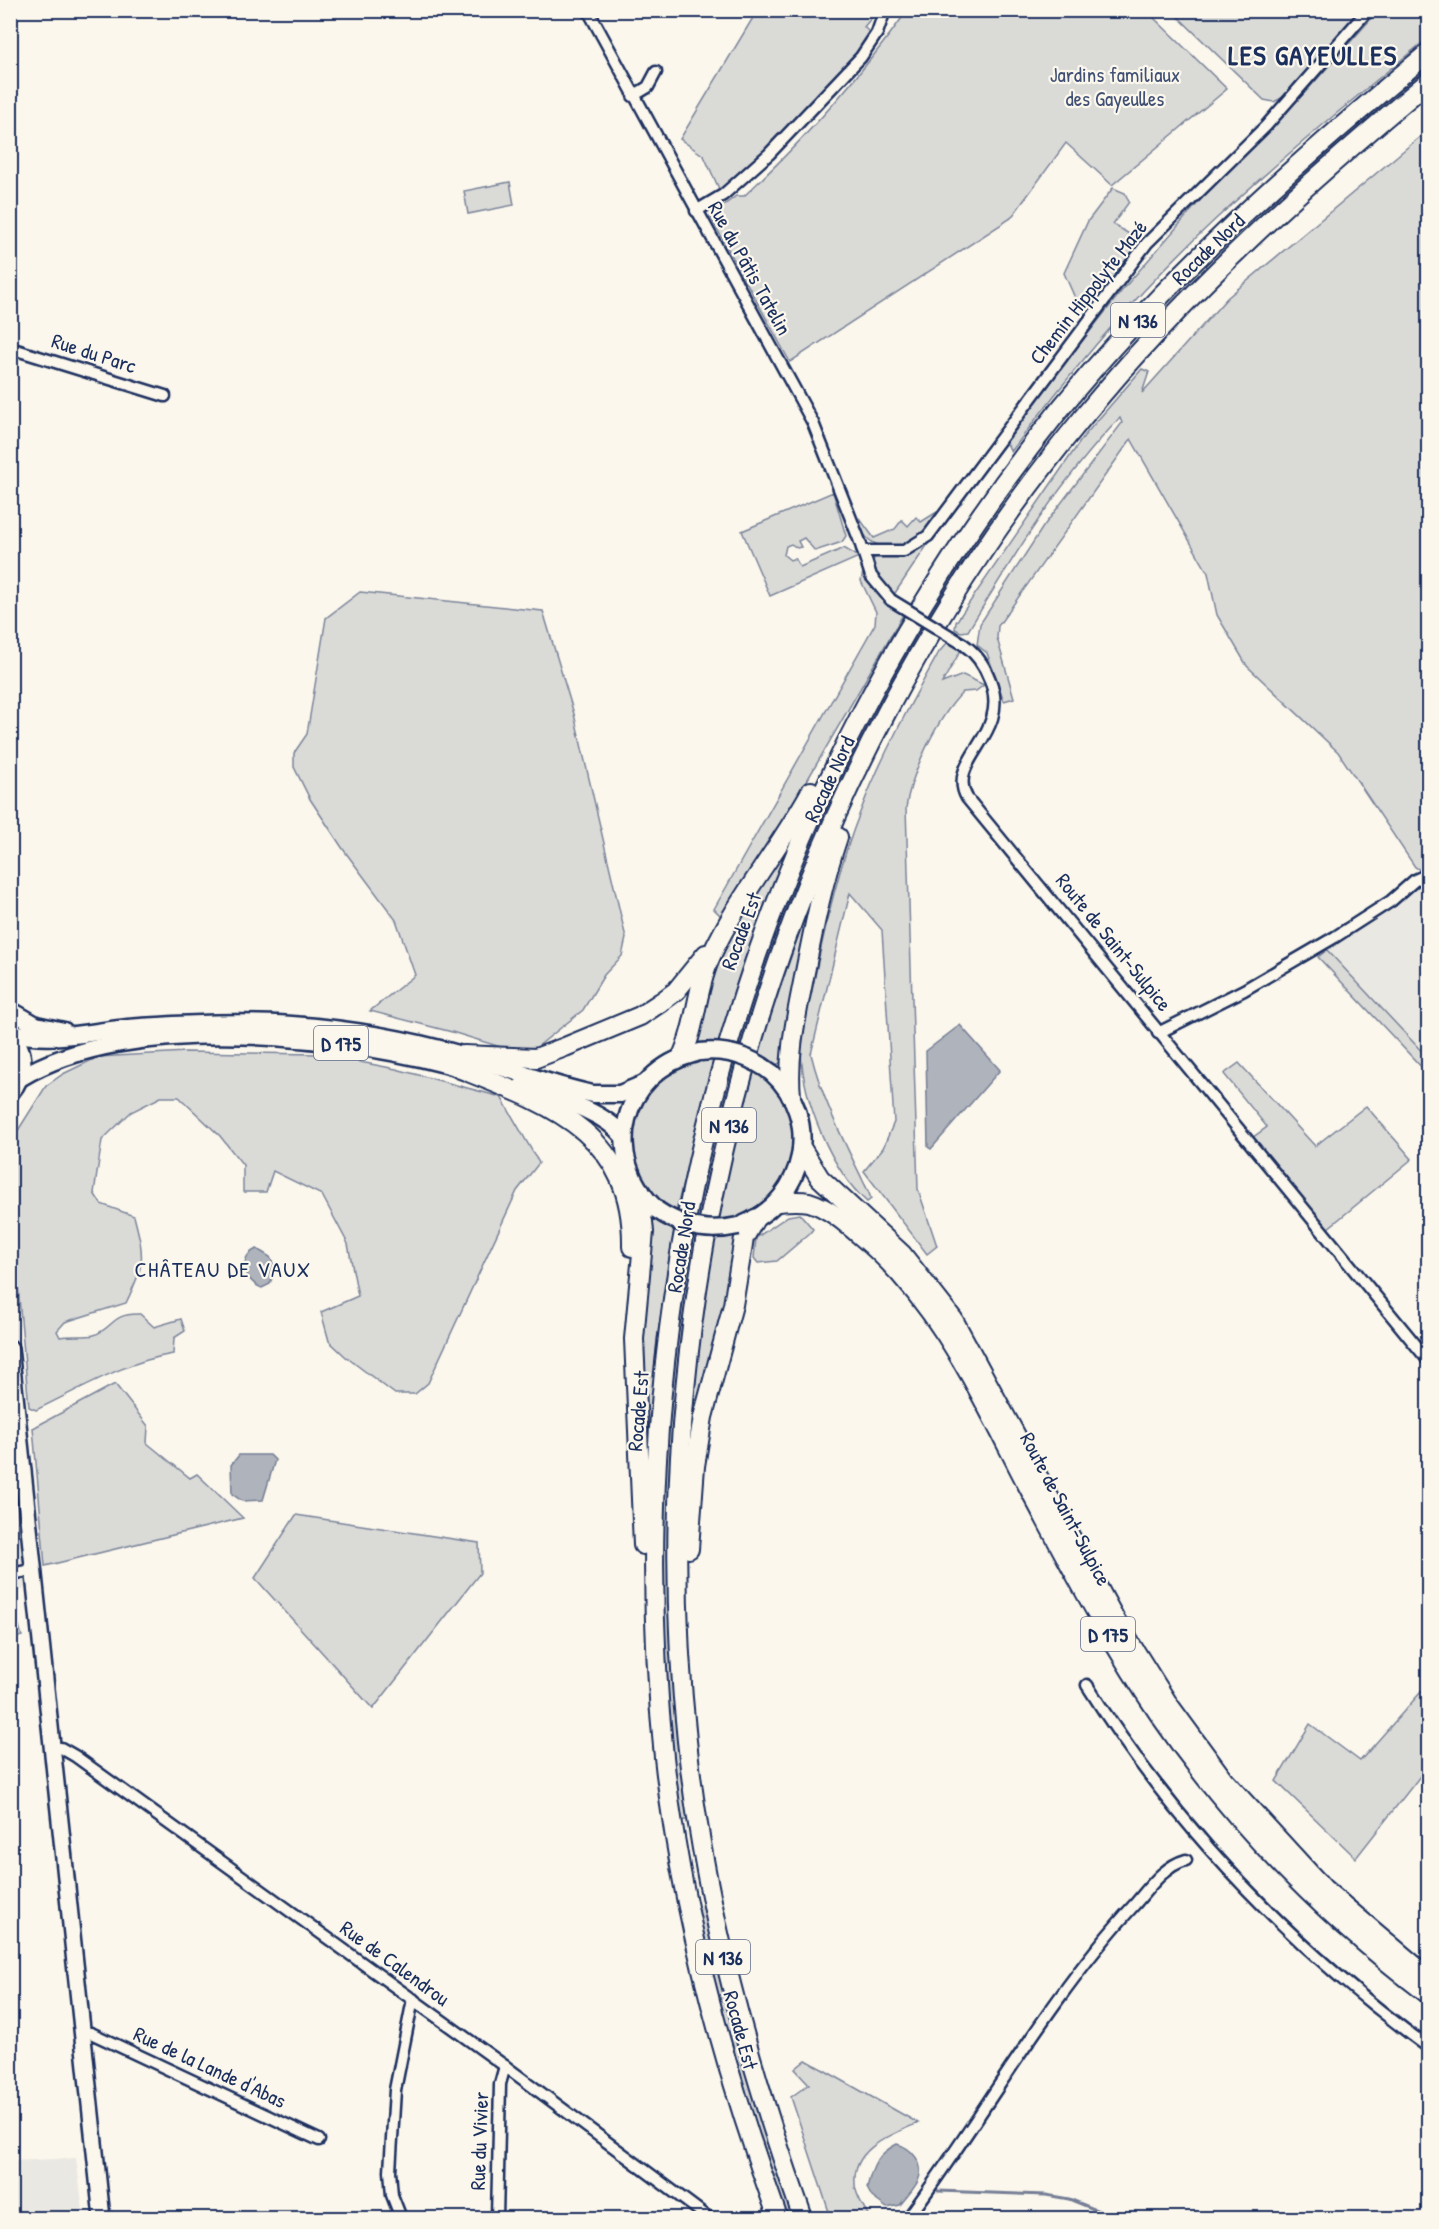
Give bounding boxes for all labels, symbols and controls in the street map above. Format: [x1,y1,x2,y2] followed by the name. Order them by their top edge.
[1228,37,1398,73] district label: LES GAYEULLES
[1050,60,1180,113] park label: Jardins familiaux des Gayeulles
[701,196,799,340] street label: Rue du Pâtis Tatelin
[1165,207,1251,291] street label: Rocade Nord
[1022,214,1154,370] street label: Chemin Hippolyte Mazé
[1111,303,1165,337] road number: N 136
[48,326,141,381] street label: Rue du Parc
[796,731,862,827] street label: Rocade Nord
[1049,867,1179,1017] street label: Route de Saint-Sulpice
[714,888,769,974] street label: Rocade Est
[314,1026,368,1060] road number: D 175
[702,1108,756,1142] road number: N 136
[660,1199,702,1295] street label: Rocade Nord
[134,1254,312,1284] district label: CHÂTEAU DE VAUX
[620,1369,656,1452] street label: Rocade Est
[1013,1427,1119,1591] street label: Route de Saint-Sulpice
[1081,1617,1135,1651] road number: D 175
[334,1913,456,2013] street label: Rue de Calendrou
[696,1940,750,1974] road number: N 136
[717,1987,766,2073] street label: Rocade Est
[129,2019,291,2115] street label: Rue de la Lande d'Abas
[463,2091,495,2191] street label: Rue du Vivier

